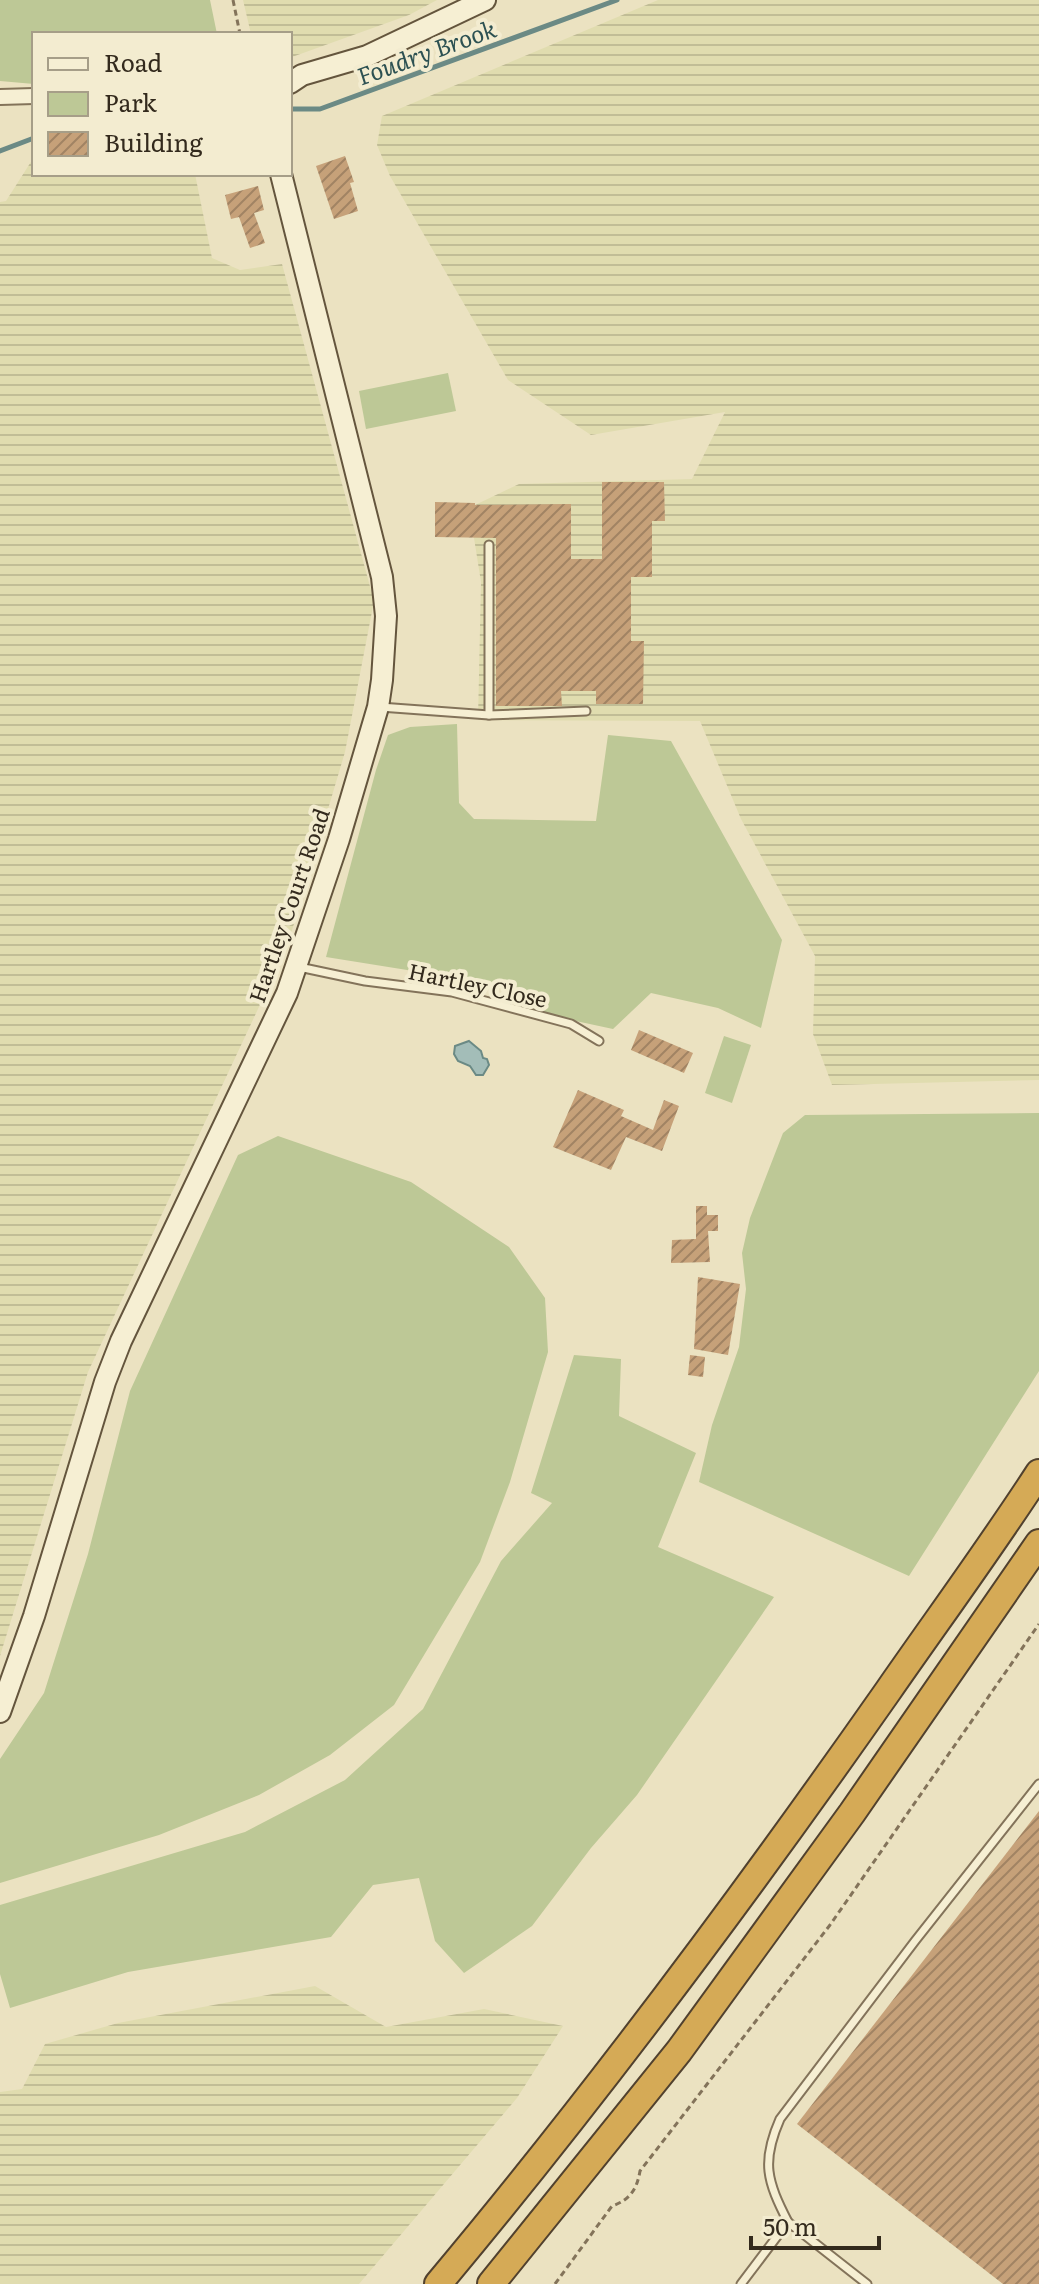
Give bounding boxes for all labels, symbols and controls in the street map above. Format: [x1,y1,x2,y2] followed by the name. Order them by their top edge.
[352,9,501,92] water label: Foudry Brook
[32,32,292,176] legend
[104,44,163,79] text: Road
[104,84,157,119] text: Park
[104,124,203,159] text: Building
[239,803,337,1007] street label: Hartley Court Road
[406,953,550,1015] street label: Hartley Close
[751,2200,879,2250] scale bar
[763,2208,817,2243] text: 50 m

